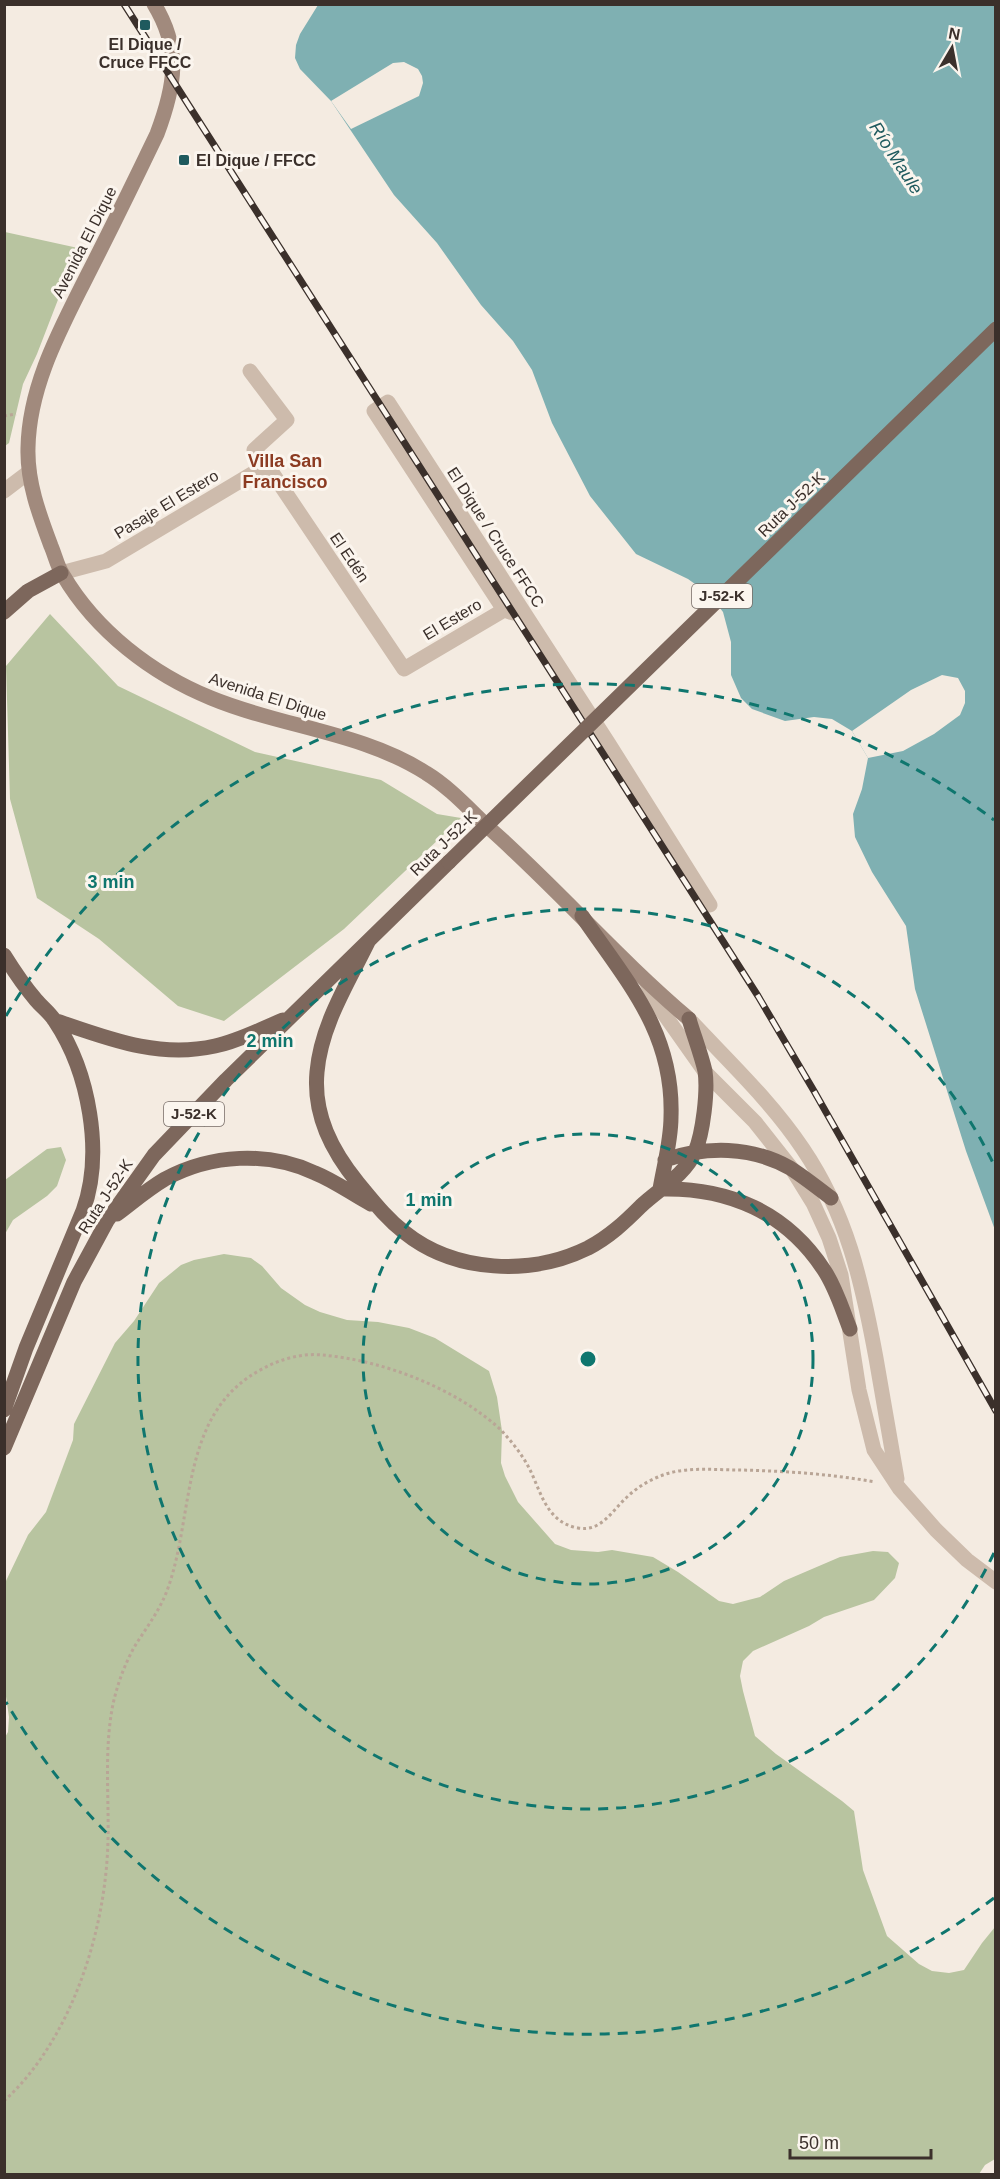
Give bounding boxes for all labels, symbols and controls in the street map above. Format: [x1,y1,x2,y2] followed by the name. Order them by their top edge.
[138,18,152,32] marker: El Dique / Cruce FFCC
[922,18,982,78] north arrow
[947,24,962,43] text: N
[99,36,192,71] place label: El Dique / Cruce FFCC
[865,118,927,198] water label: Río Maule
[196,152,316,169] place label: El Dique / FFCC
[177,153,191,167] marker: El Dique / FFCC
[49,184,120,301] street label: Avenida El Dique
[242,451,328,492] district label: Villa San Francisco
[444,464,547,611] street label: El Dique / Cruce FFCC
[111,467,221,542] street label: Pasaje El Estero
[755,468,828,540] street label: Ruta J-52-K
[327,529,372,585] street label: El Edén
[692,584,752,608] road number: J-52-K
[420,595,485,643] street label: El Estero
[207,669,329,724] street label: Avenida El Dique
[407,807,480,879] street label: Ruta J-52-K
[87,872,135,892] text: 3 min
[246,1031,294,1051] text: 2 min
[164,1102,224,1126] road number: J-52-K
[75,1156,136,1237] street label: Ruta J-52-K
[405,1190,453,1210] text: 1 min
[578,1349,598,1369] centre of rings
[790,2122,931,2160] scale bar
[799,2133,839,2153] text: 50 m

